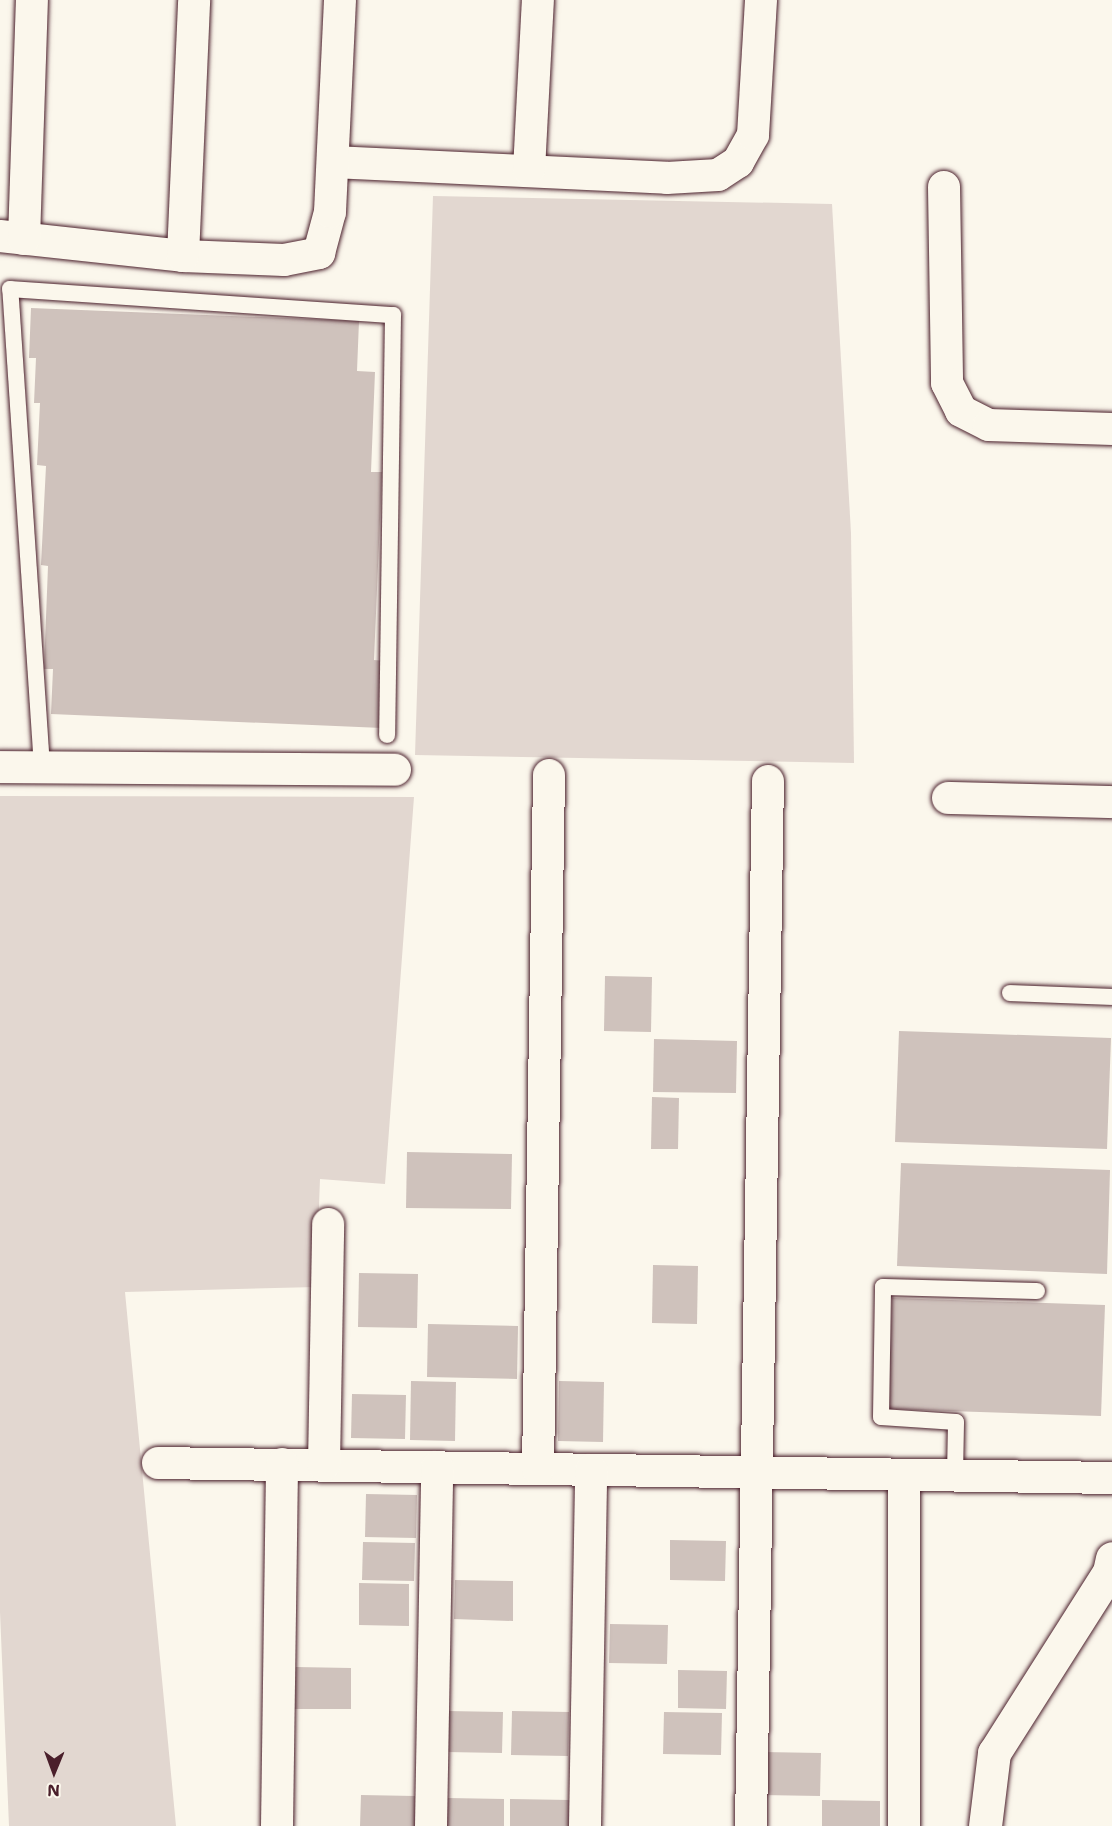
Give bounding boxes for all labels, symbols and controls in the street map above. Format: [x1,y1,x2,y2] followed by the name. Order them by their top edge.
[24,1742,84,1802] north arrow
[47,1780,60,1801] text: N

